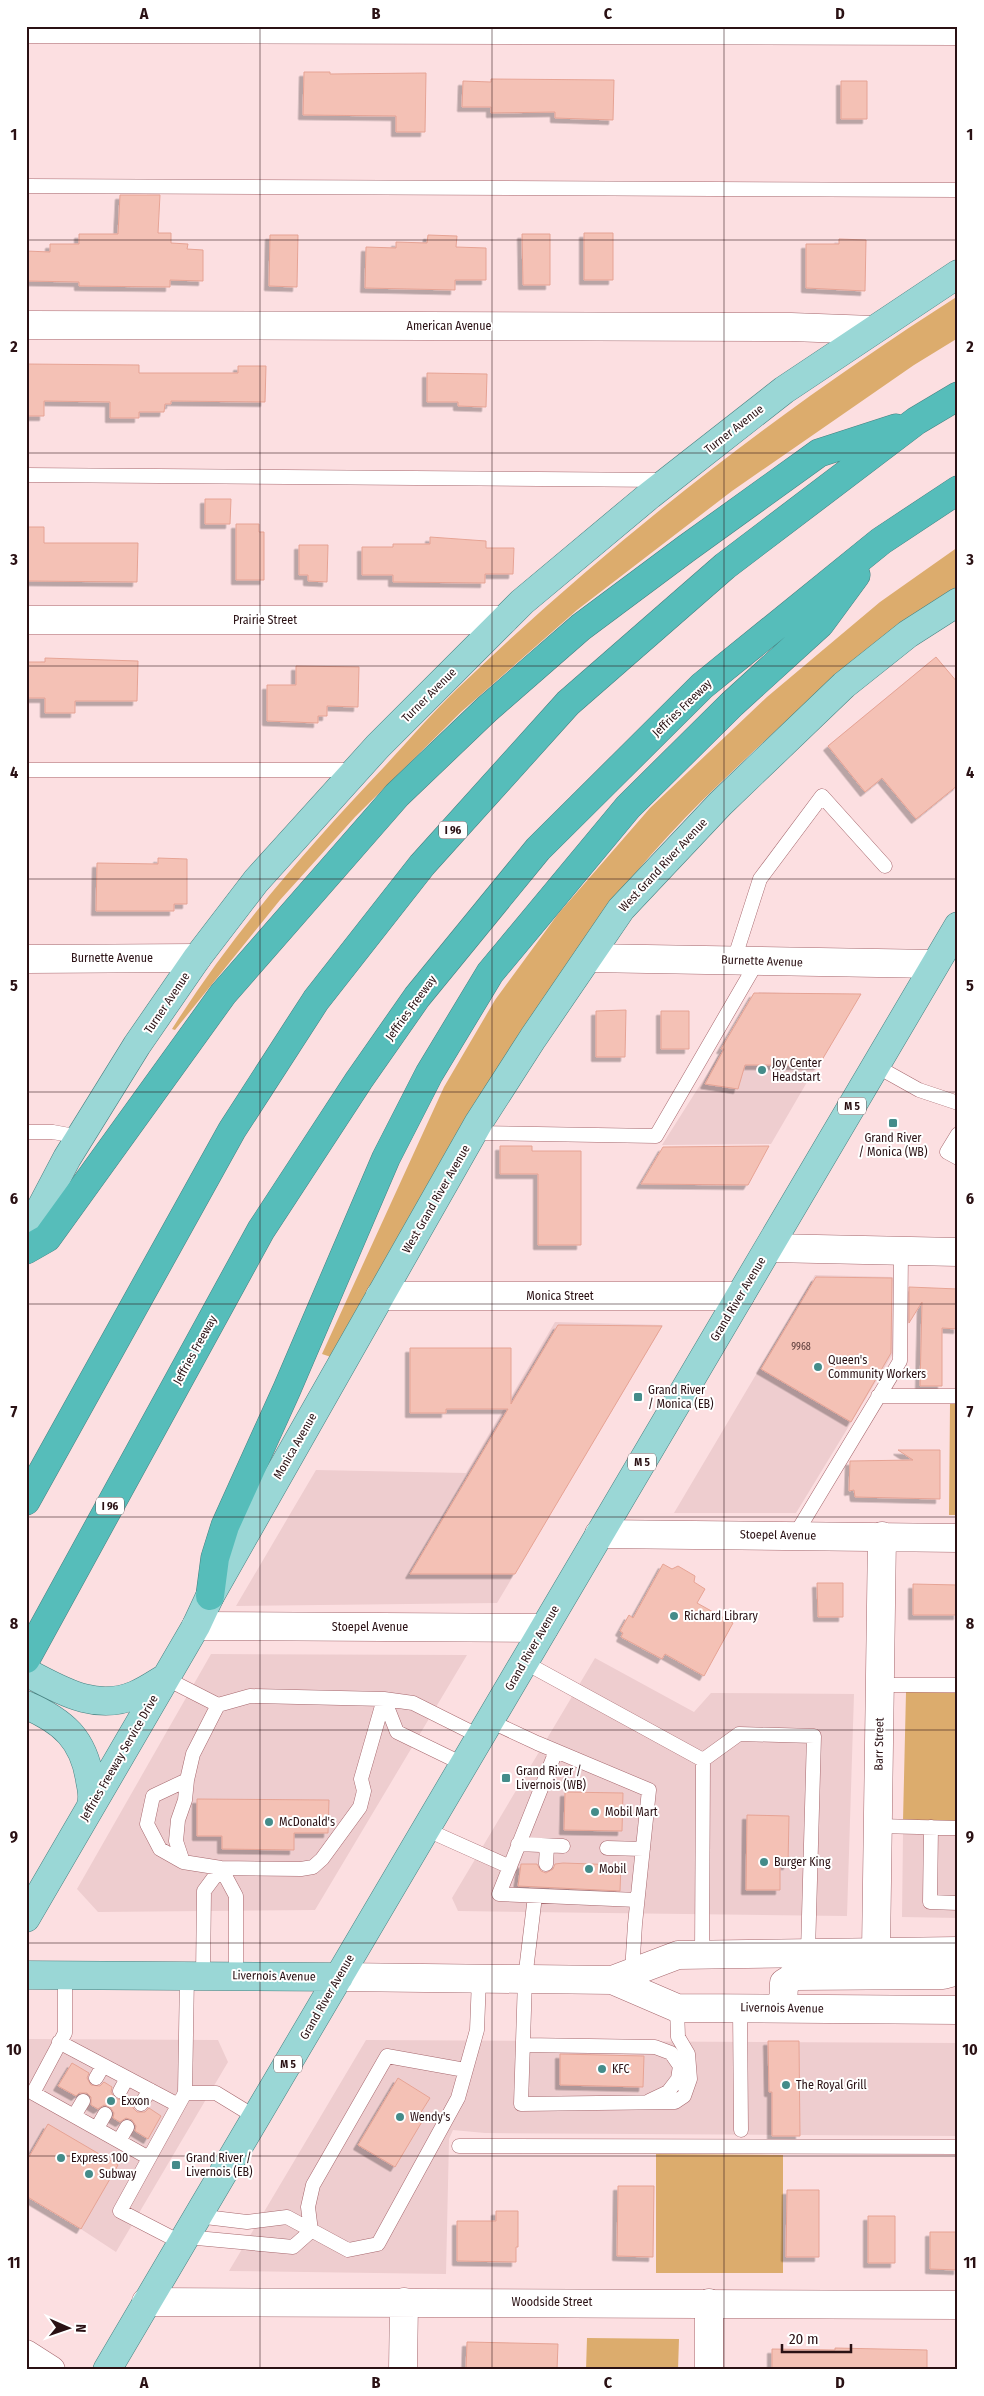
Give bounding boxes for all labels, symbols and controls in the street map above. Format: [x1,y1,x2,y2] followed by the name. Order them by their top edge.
[139,4,149,23] text: A
[372,4,381,23] text: B
[604,4,613,23] text: C
[835,4,845,23] text: D
[11,125,17,144] text: 1
[967,125,973,144] text: 1
[407,319,491,333] street label: American Avenue
[9,337,18,356] text: 2
[965,337,974,356] text: 2
[702,402,766,456] street label: Turner Avenue
[9,550,18,569] text: 3
[965,550,974,569] text: 3
[233,613,297,627] street label: Prairie Street
[399,665,459,725] street label: Turner Avenue
[649,676,715,740] street label: Jeffries Freeway
[10,763,18,782] text: 4
[966,763,974,782] text: 4
[616,815,710,915] street label: West Grand River Avenue
[439,822,467,838] road number: I 96
[71,951,153,965] street label: Burnette Avenue
[721,953,803,969] street label: Burnette Avenue
[141,970,193,1036] street label: Turner Avenue
[383,972,440,1043] street label: Jeffries Freeway
[10,976,18,995] text: 5
[966,976,974,995] text: 5
[772,1056,822,1084] place label: Joy Center Headstart
[756,1064,768,1076] marker: Joy Center Headstart
[838,1098,866,1114] road number: M 5
[887,1117,899,1129] marker: Grand River / Monica (WB)
[859,1131,928,1159] place label: Grand River / Monica (WB)
[399,1142,473,1256] street label: West Grand River Avenue
[10,1189,18,1208] text: 6
[966,1189,974,1208] text: 6
[707,1254,769,1344] street label: Grand River Avenue
[526,1289,594,1303] street label: Monica Street
[170,1312,220,1387] street label: Jeffries Freeway
[791,1341,811,1353] house number: 9968
[828,1353,926,1381] place label: Queen's Community Workers
[812,1361,824,1373] marker: Queen's Community Workers
[648,1383,714,1411] place label: Grand River / Monica (EB)
[632,1391,644,1403] marker: Grand River / Monica (EB)
[11,1402,18,1421] text: 7
[967,1402,974,1421] text: 7
[270,1410,320,1482] street label: Monica Avenue
[628,1454,656,1470] road number: M 5
[96,1498,124,1514] road number: I 96
[740,1527,816,1543] street label: Stoepel Avenue
[502,1603,562,1693] street label: Grand River Avenue
[684,1609,759,1623] place label: Richard Library
[668,1610,680,1622] marker: Richard Library
[10,1614,19,1633] text: 8
[966,1614,975,1633] text: 8
[332,1620,408,1634] street label: Stoepel Avenue
[77,1692,161,1824] street label: Jeffries Freeway Service Drive
[872,1717,886,1771] street label: Barr Street
[516,1764,586,1792] place label: Grand River / Livernois (WB)
[500,1772,512,1784] marker: Grand River / Livernois (WB)
[605,1805,658,1819] place label: Mobil Mart
[589,1806,601,1818] marker: Mobil Mart
[279,1815,335,1829] place label: McDonald's
[263,1816,275,1828] marker: McDonald's
[10,1827,18,1846] text: 9
[966,1827,974,1846] text: 9
[774,1855,831,1869] place label: Burger King
[758,1856,770,1868] marker: Burger King
[599,1862,626,1876] place label: Mobil
[583,1863,595,1875] marker: Mobil
[297,1952,357,2042] street label: Grand River Avenue
[232,1968,316,1984] street label: Livernois Avenue
[740,2000,824,2016] street label: Livernois Avenue
[6,2040,22,2059] text: 10
[962,2040,978,2059] text: 10
[274,2056,302,2072] road number: M 5
[612,2062,630,2076] place label: KFC
[596,2063,608,2075] marker: KFC
[796,2078,867,2092] place label: The Royal Grill
[780,2079,792,2091] marker: The Royal Grill
[121,2094,150,2108] place label: Exxon
[105,2095,117,2107] marker: Exxon
[410,2110,450,2124] place label: Wendy's
[394,2111,406,2123] marker: Wendy's
[71,2151,128,2165] place label: Express 100
[186,2151,253,2179] place label: Grand River / Livernois (EB)
[55,2152,67,2164] marker: Express 100
[170,2159,182,2171] marker: Grand River / Livernois (EB)
[99,2167,137,2181] place label: Subway
[83,2168,95,2180] marker: Subway
[7,2253,21,2272] text: 11
[963,2253,977,2272] text: 11
[512,2295,592,2309] street label: Woodside Street
[42,2304,92,2354] north arrow
[782,2321,850,2353] scale bar
[72,2324,89,2333] text: N
[789,2330,819,2348] text: 20 m
[139,2373,149,2392] text: A
[372,2373,381,2392] text: B
[604,2373,613,2392] text: C
[835,2373,845,2392] text: D

